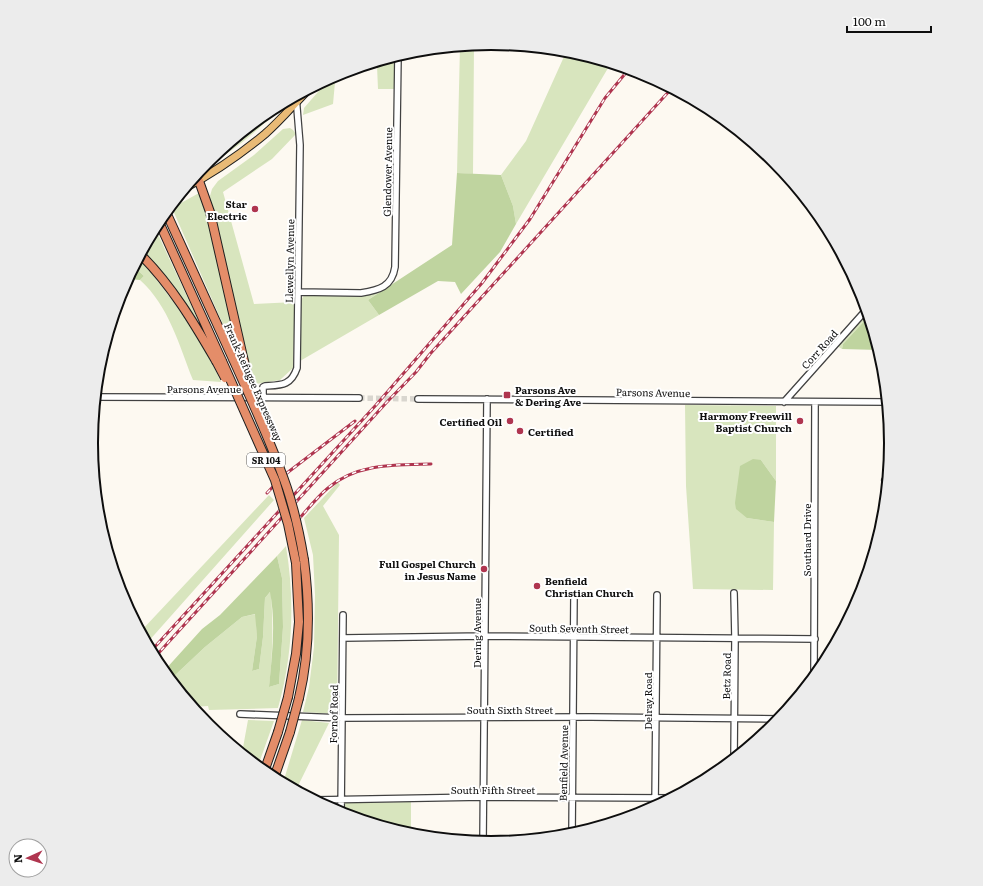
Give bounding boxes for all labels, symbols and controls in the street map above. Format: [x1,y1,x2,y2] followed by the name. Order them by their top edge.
[847,8,931,34] scale bar
[853,12,886,30] text: 100 m
[379,127,395,217] street label: Glendower Avenue
[207,196,248,223] place label: Star Electric
[250,204,260,214] marker: Star Electric
[281,219,297,303] street label: Llewellyn Avenue
[221,320,287,444] street label: Frank-Refugee Expressway
[797,326,841,372] street label: Corr Road
[167,381,241,396] street label: Parsons Avenue
[515,382,581,409] place label: Parsons Ave & Dering Ave
[616,384,690,400] street label: Parsons Avenue
[502,390,512,400] marker: Parsons Ave & Dering Ave
[699,408,792,435] place label: Harmony Freewill Baptist Church
[439,414,502,429] place label: Certified Oil
[505,416,515,426] marker: Certified Oil
[795,416,805,426] marker: Harmony Freewill Baptist Church
[528,424,574,439] place label: Certified
[515,426,525,436] marker: Certified
[247,453,285,467] road number: SR 104
[799,504,814,576] street label: Southard Drive
[379,556,476,583] place label: Full Gospel Church in Jesus Name
[479,564,489,574] marker: Full Gospel Church in Jesus Name
[545,573,634,600] place label: Benfield Christian Church
[532,581,542,591] marker: Benfield Christian Church
[469,598,484,668] street label: Dering Avenue
[529,620,629,636] street label: South Seventh Street
[718,652,734,700] street label: Betz Road
[640,672,655,730] street label: Delray Road
[325,684,341,744] street label: Fornof Road
[467,702,553,717] street label: South Sixth Street
[555,725,571,801] street label: Benfield Avenue
[451,782,535,797] street label: South Fifth Street
[8,838,48,878] north arrow
[9,854,25,864] text: N

